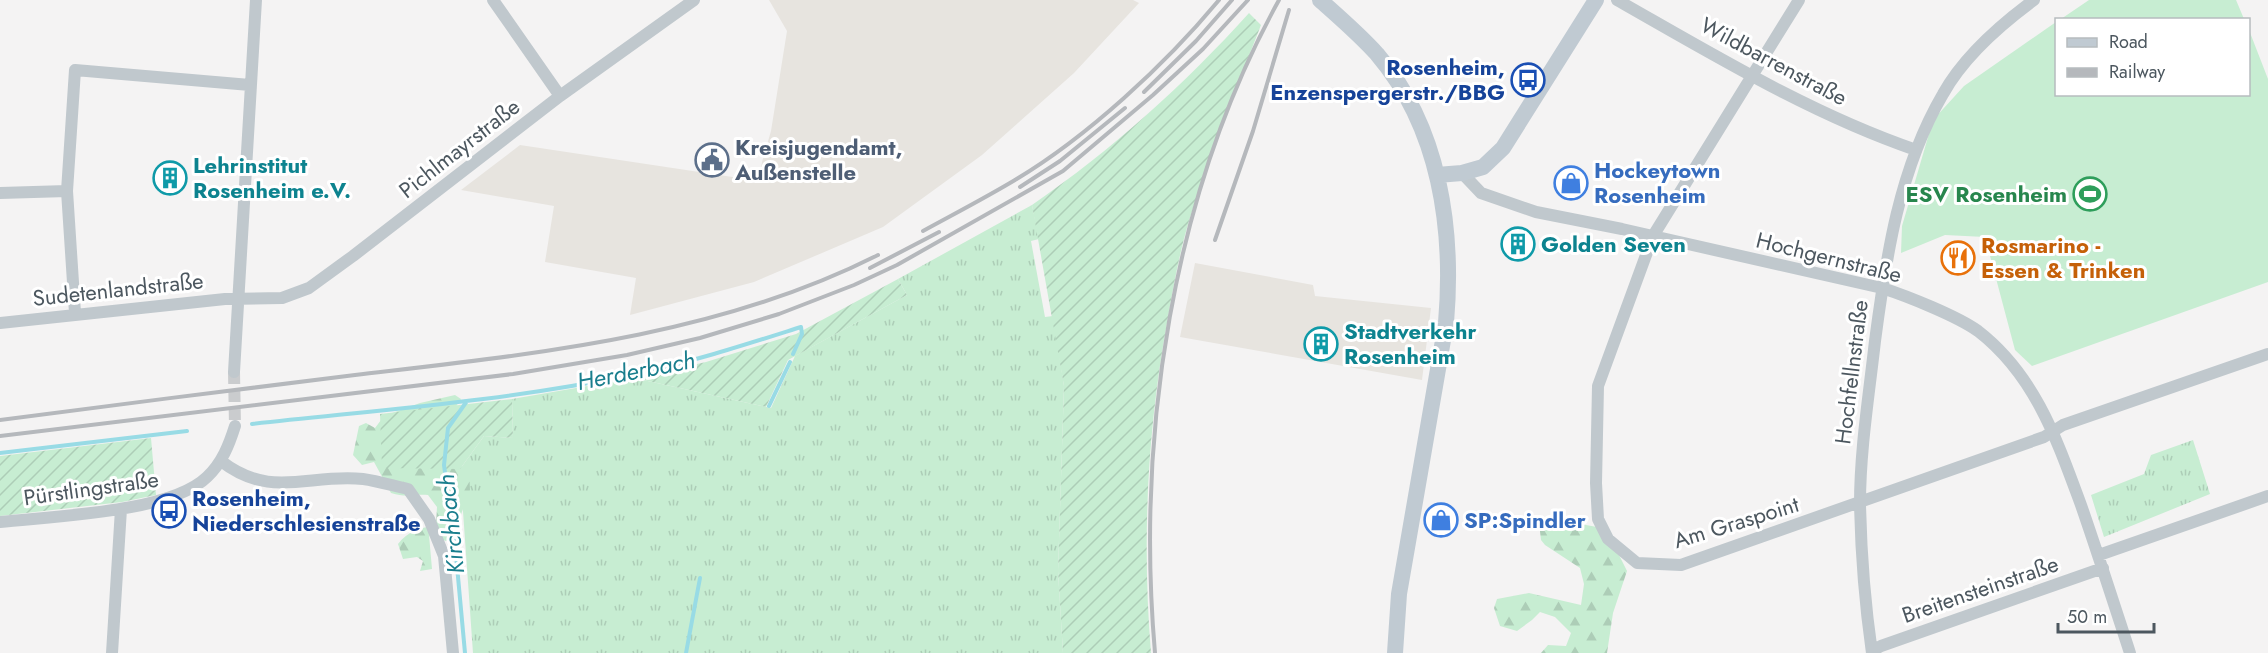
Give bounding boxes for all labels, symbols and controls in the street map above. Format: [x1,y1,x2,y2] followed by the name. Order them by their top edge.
[1695,9,1853,113] street label: Wildbarrenstraße
[2055,18,2250,96] legend
[2109,29,2148,55] text: Road
[1270,51,1505,108] place label: Rosenheim, Enzenspergerstr./BBG
[2109,59,2165,85] text: Railway
[1510,62,1546,98] bus stop icon: Rosenheim, Enzenspergerstr./BBG
[392,91,526,205] street label: Pichlmayrstraße
[734,131,903,188] place label: Kreisjugendamt, Außenstelle
[694,142,730,178] public building icon: Kreisjugendamt, Außenstelle
[193,149,351,206] place label: Lehrinstitut Rosenheim e.V.
[1594,154,1720,211] place label: Hockeytown Rosenheim
[152,160,188,196] building icon: Lehrinstitut Rosenheim e.V.
[1553,165,1589,201] shop icon: Hockeytown Rosenheim
[2072,176,2108,212] sports icon: ESV Rosenheim
[1905,178,2067,210] place label: ESV Rosenheim
[1753,223,1905,291] street label: Hochgernstraße
[1500,226,1536,262] building icon: Golden Seven
[1541,228,1686,260] place label: Golden Seven
[1981,229,2145,286] place label: Rosmarino - Essen & Trinken
[1940,240,1976,276] restaurant icon: Rosmarino - Essen & Trinken
[31,264,205,314] street label: Sudetenlandstraße
[1826,298,1876,446] street label: Hochfellnstraße
[1344,315,1477,372] place label: Stadtverkehr Rosenheim
[1303,326,1339,362] building icon: Stadtverkehr Rosenheim
[574,342,698,399] water label: Herderbach
[21,463,161,513] street label: Pürstlingstraße
[428,472,473,576] water label: Kirchbach
[192,482,421,539] place label: Rosenheim, Niederschlesienstraße
[1669,488,1803,556] street label: Am Graspoint
[151,493,187,529] bus stop icon: Rosenheim, Niederschlesienstraße
[1423,502,1459,538] shop icon: SP:Spindler
[1464,504,1586,536] place label: SP:Spindler
[1898,547,2062,631] street label: Breitensteinstraße
[2058,596,2154,634] scale bar
[2067,604,2107,630] text: 50 m

